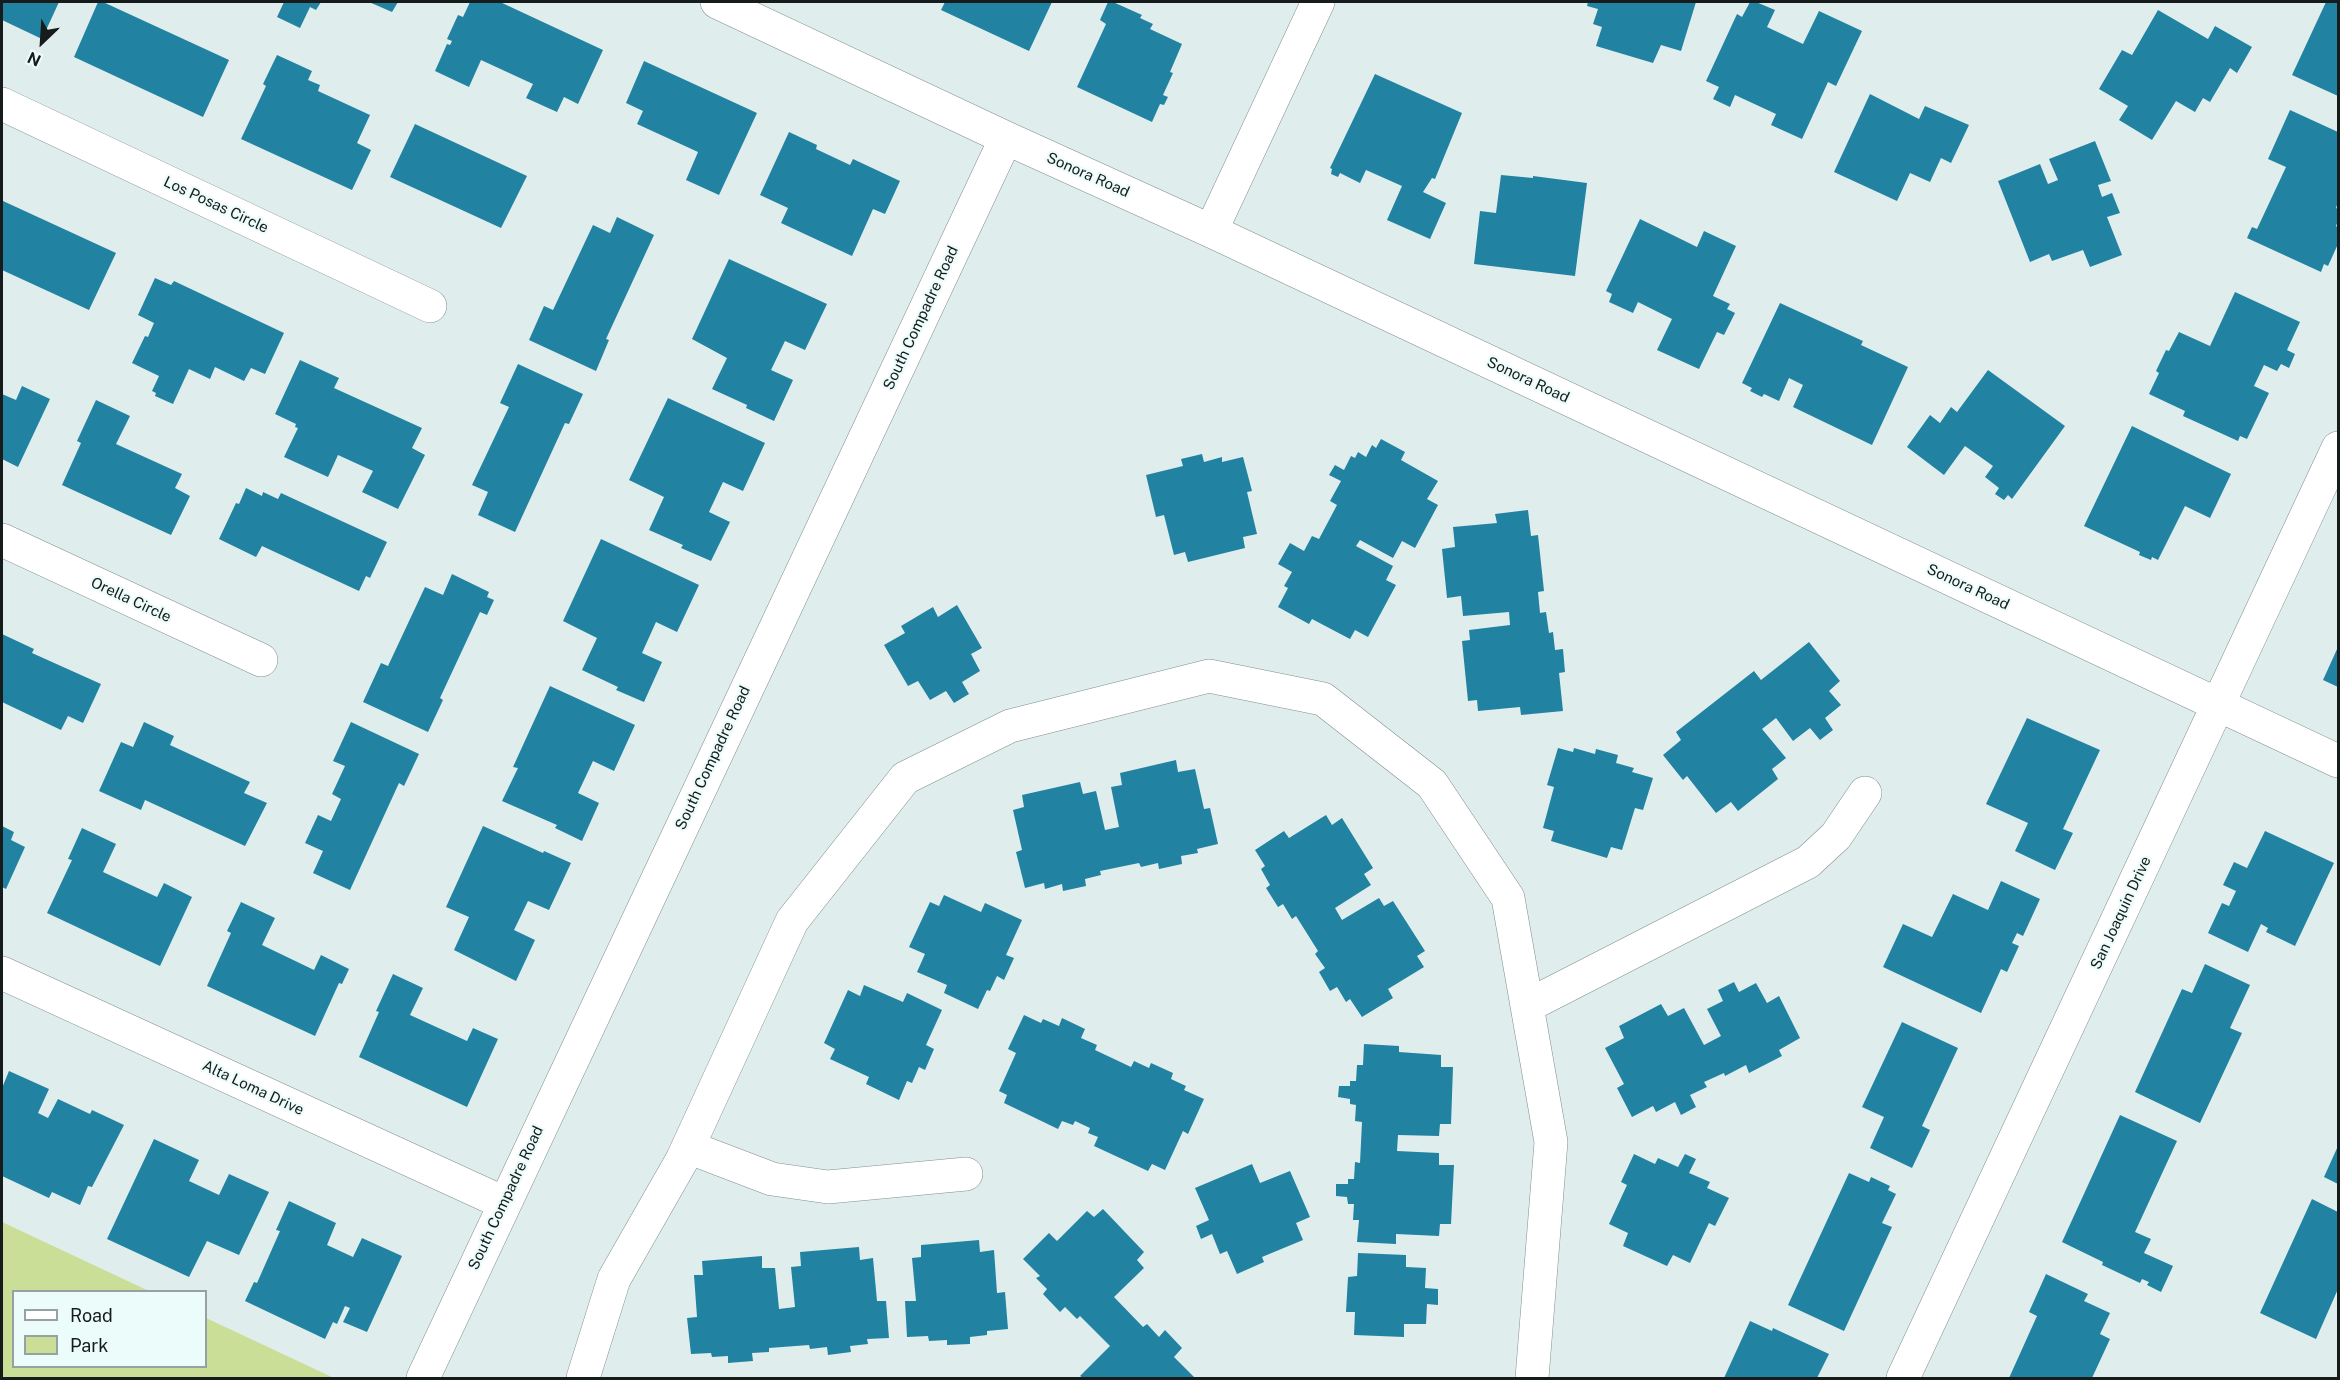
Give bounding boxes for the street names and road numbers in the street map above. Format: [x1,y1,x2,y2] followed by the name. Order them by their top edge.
[1044,149,1132,201] street label: Sonora Road
[161,173,271,237] street label: Los Posas Circle
[880,243,962,393] street label: South Compadre Road
[1484,353,1572,407] street label: Sonora Road
[1924,560,2012,614] street label: Sonora Road
[88,574,174,626] street label: Orella Circle
[672,683,754,833] street label: South Compadre Road
[2087,854,2155,972] street label: San Joaquin Drive
[199,1057,307,1119] street label: Alta Loma Drive
[465,1123,547,1273] street label: South Compadre Road

